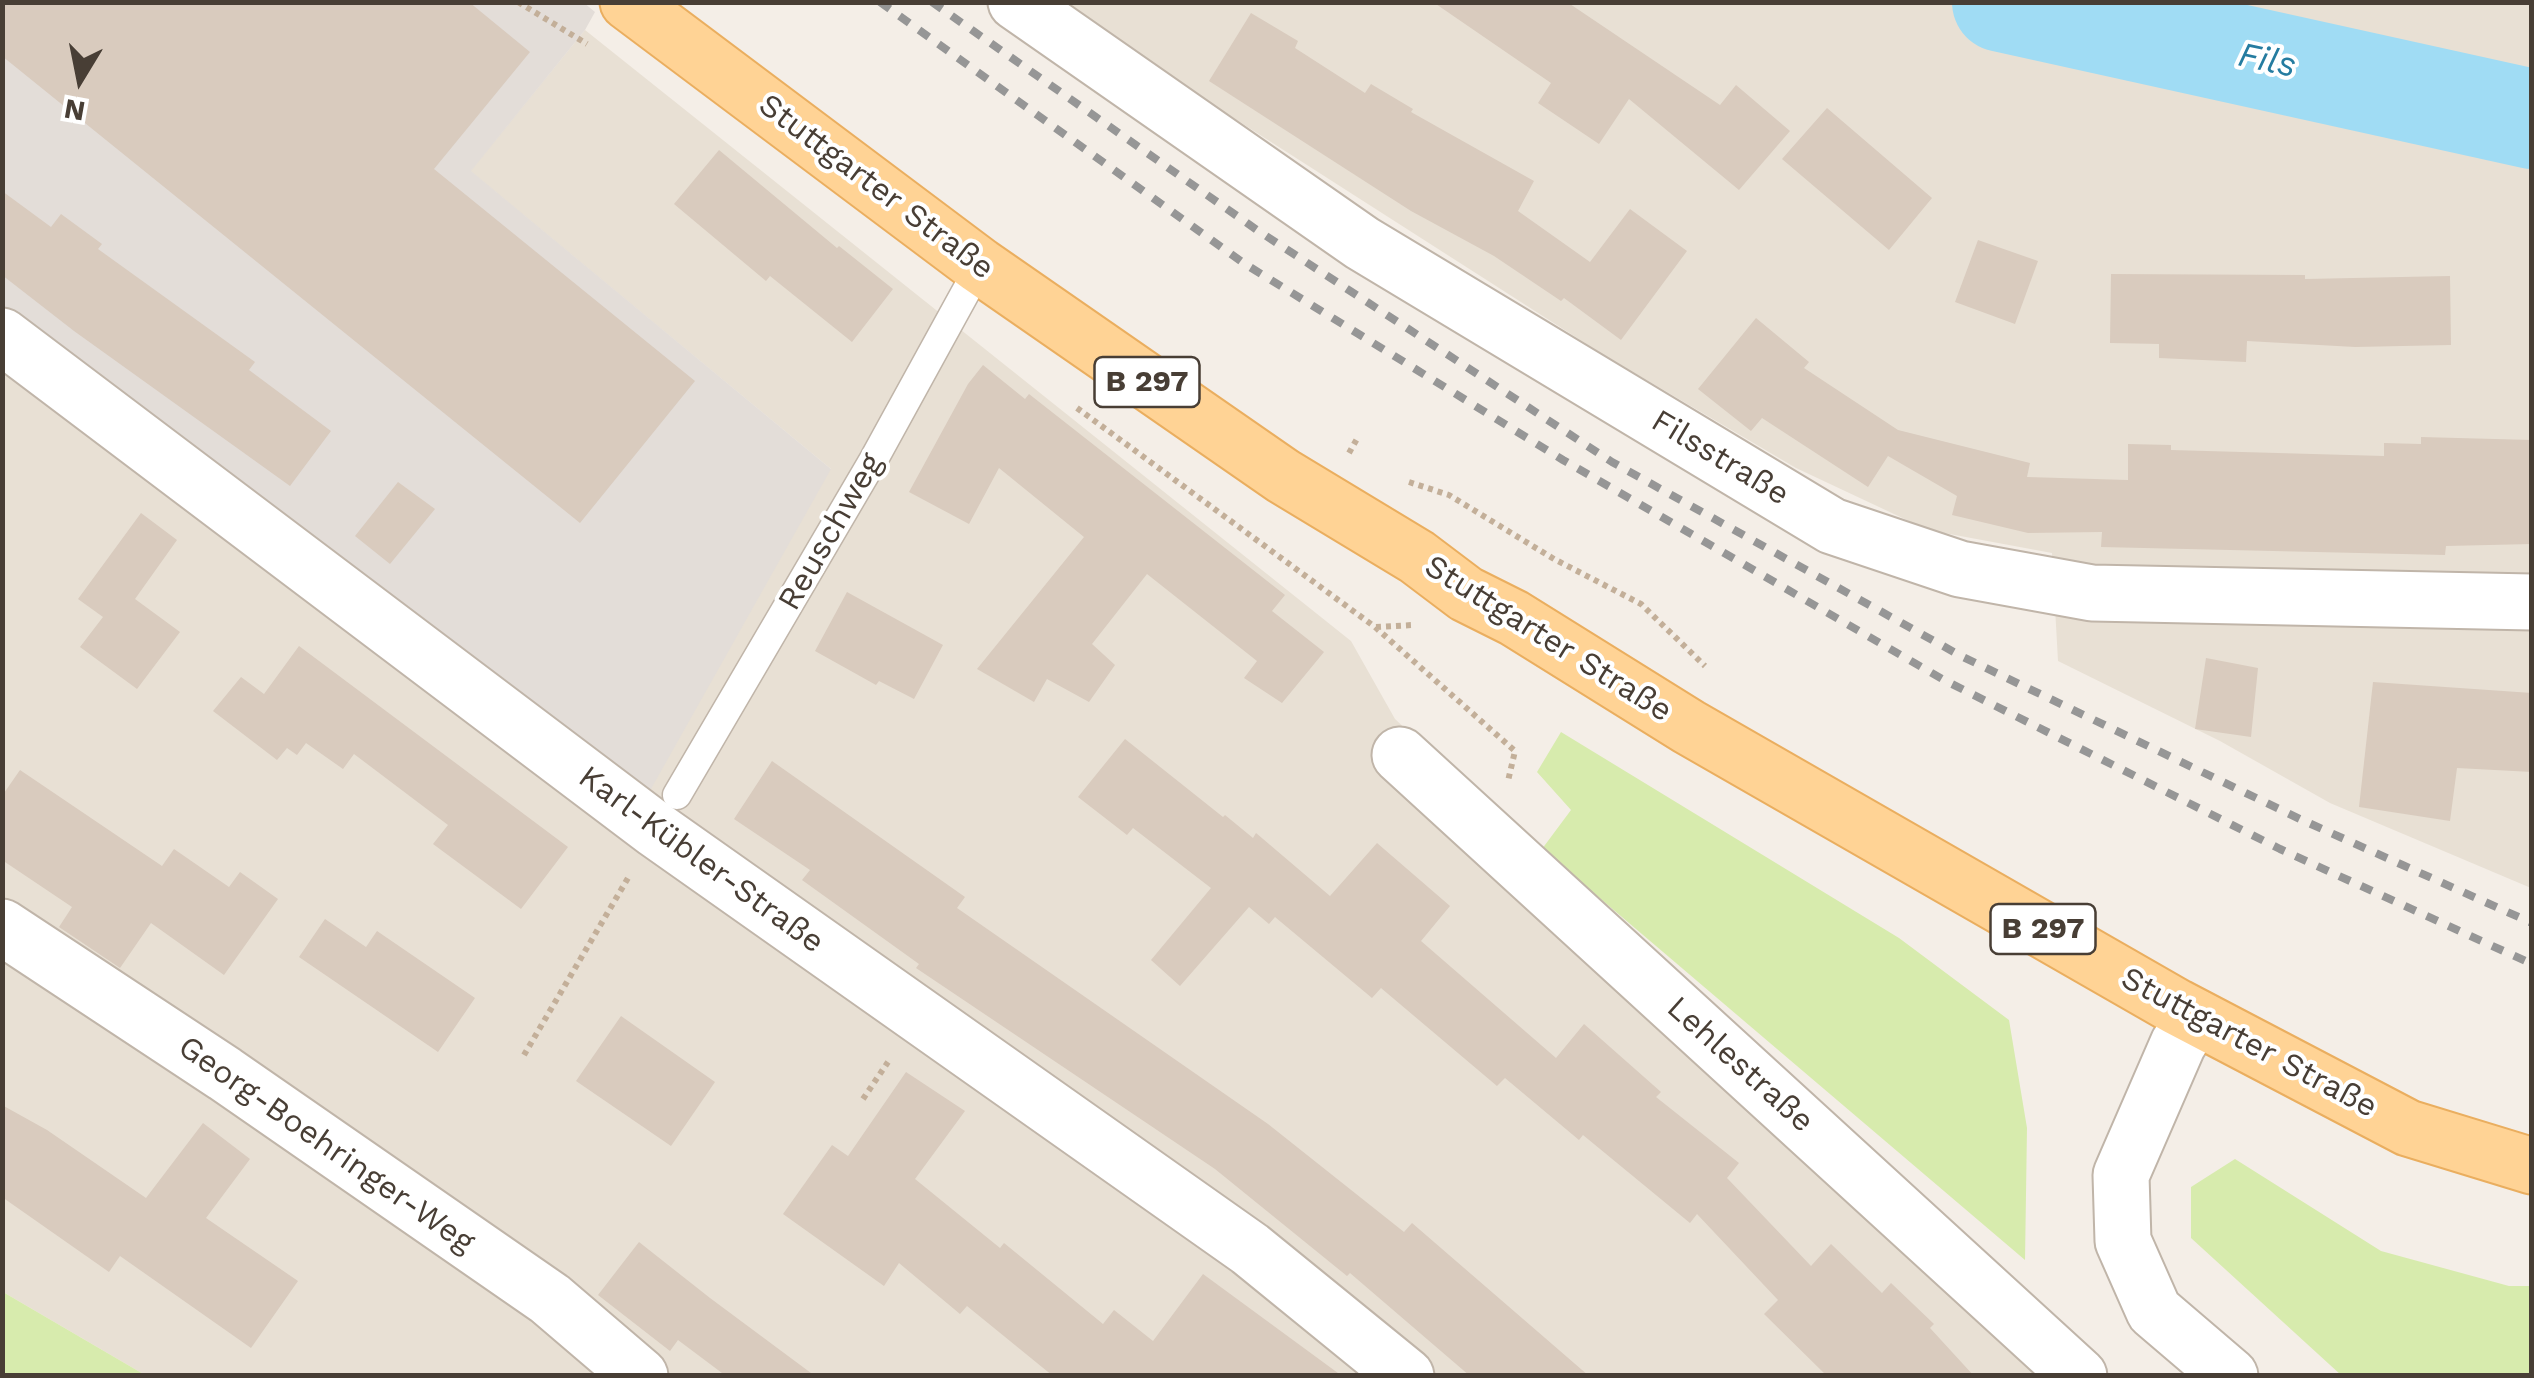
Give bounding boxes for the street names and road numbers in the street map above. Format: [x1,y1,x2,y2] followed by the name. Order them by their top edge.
[751,86,1001,288] street label: Stuttgarter Straße
[1094,357,1200,407] road number: B 297
[1644,402,1796,514] street label: Filsstraße
[771,447,891,617] street label: Reuschweg
[1417,547,1679,731] street label: Stuttgarter Straße
[571,758,831,962] street label: Karl-Kübler-Straße
[1990,904,2096,954] road number: B 297
[2114,959,2384,1127] street label: Stuttgarter Straße
[1659,989,1821,1141] street label: Lehlestraße
[171,1028,481,1262] street label: Georg-Boehringer-Weg

